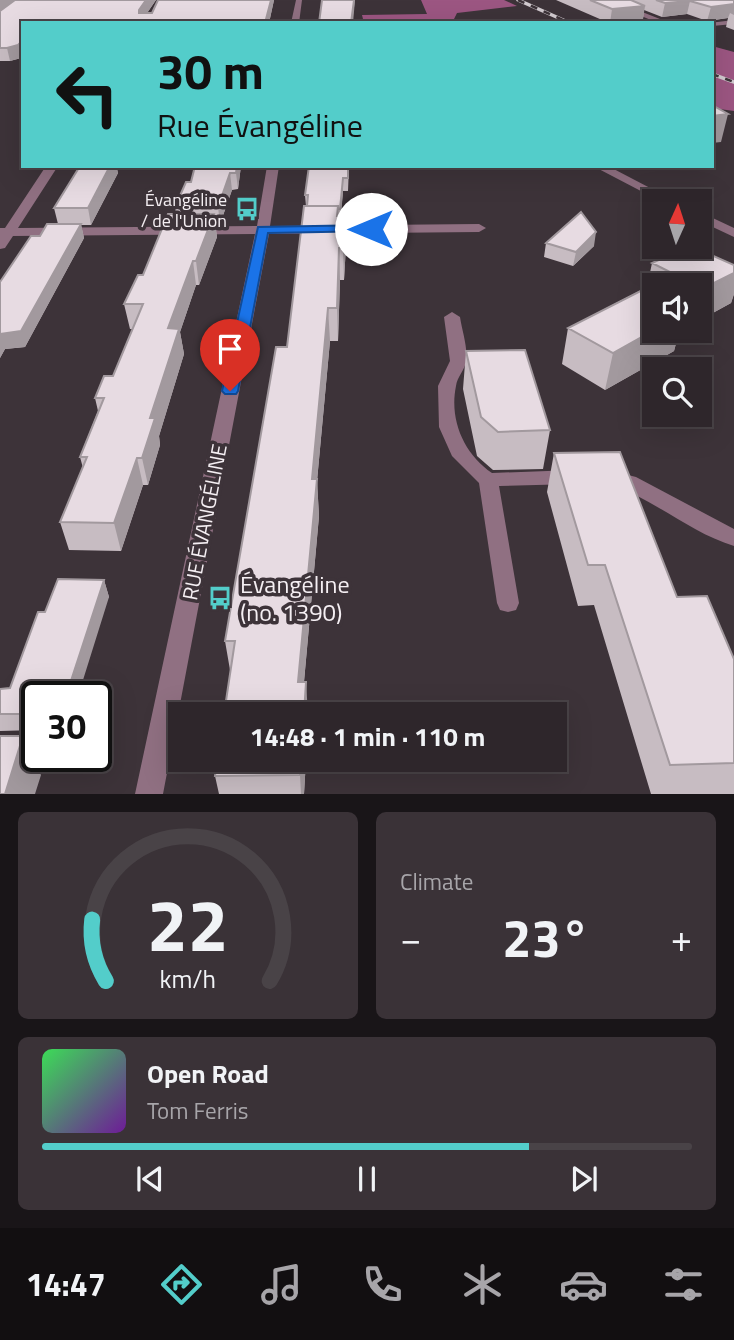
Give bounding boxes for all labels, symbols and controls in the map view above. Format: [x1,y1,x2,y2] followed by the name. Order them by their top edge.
[157,33,264,108] text: 30 m
[42,49,133,140] icon: left
[157,101,363,149] text: Rue Évangéline
[141,186,227,234] place label: Évangéline / de l'Union
[642,189,712,259] north arrow
[642,189,712,427] map controls
[334,192,408,266] position arrow
[233,195,261,223] bus stop icon: Évangéline / de l'Union
[642,273,712,343] button: sound
[200,319,260,391] pin
[211,330,249,368] icon: arrive
[642,357,712,427] button: search
[173,441,235,603] street label: RUE ÉVANGÉLINE
[240,566,350,630] place label: Évangéline (no. 1390)
[206,584,234,612] bus stop icon: Évangéline (no. 1390)
[21,681,112,772] speed limit sign: 30
[250,717,485,756] text: 14:48 · 1 min · 110 m
[400,864,473,899] text: Climate
[147,870,229,980] text: 22
[502,898,590,977] text: 23°
[400,909,421,967] text: −
[671,909,692,967] text: +
[160,960,216,998] text: km/h
[147,1054,269,1093] text: Open Road
[147,1093,248,1128] text: Tom Ferris
[131,1160,169,1198] icon: previous
[348,1160,386,1198] icon: pause
[565,1160,603,1198] icon: next
[26,1260,106,1308] text: 14:47
[157,1260,206,1309] icon: directions
[257,1260,306,1309] icon: music
[358,1260,407,1309] icon: phone
[458,1260,507,1309] icon: climate
[559,1260,608,1309] icon: car
[659,1260,708,1309] icon: filters

